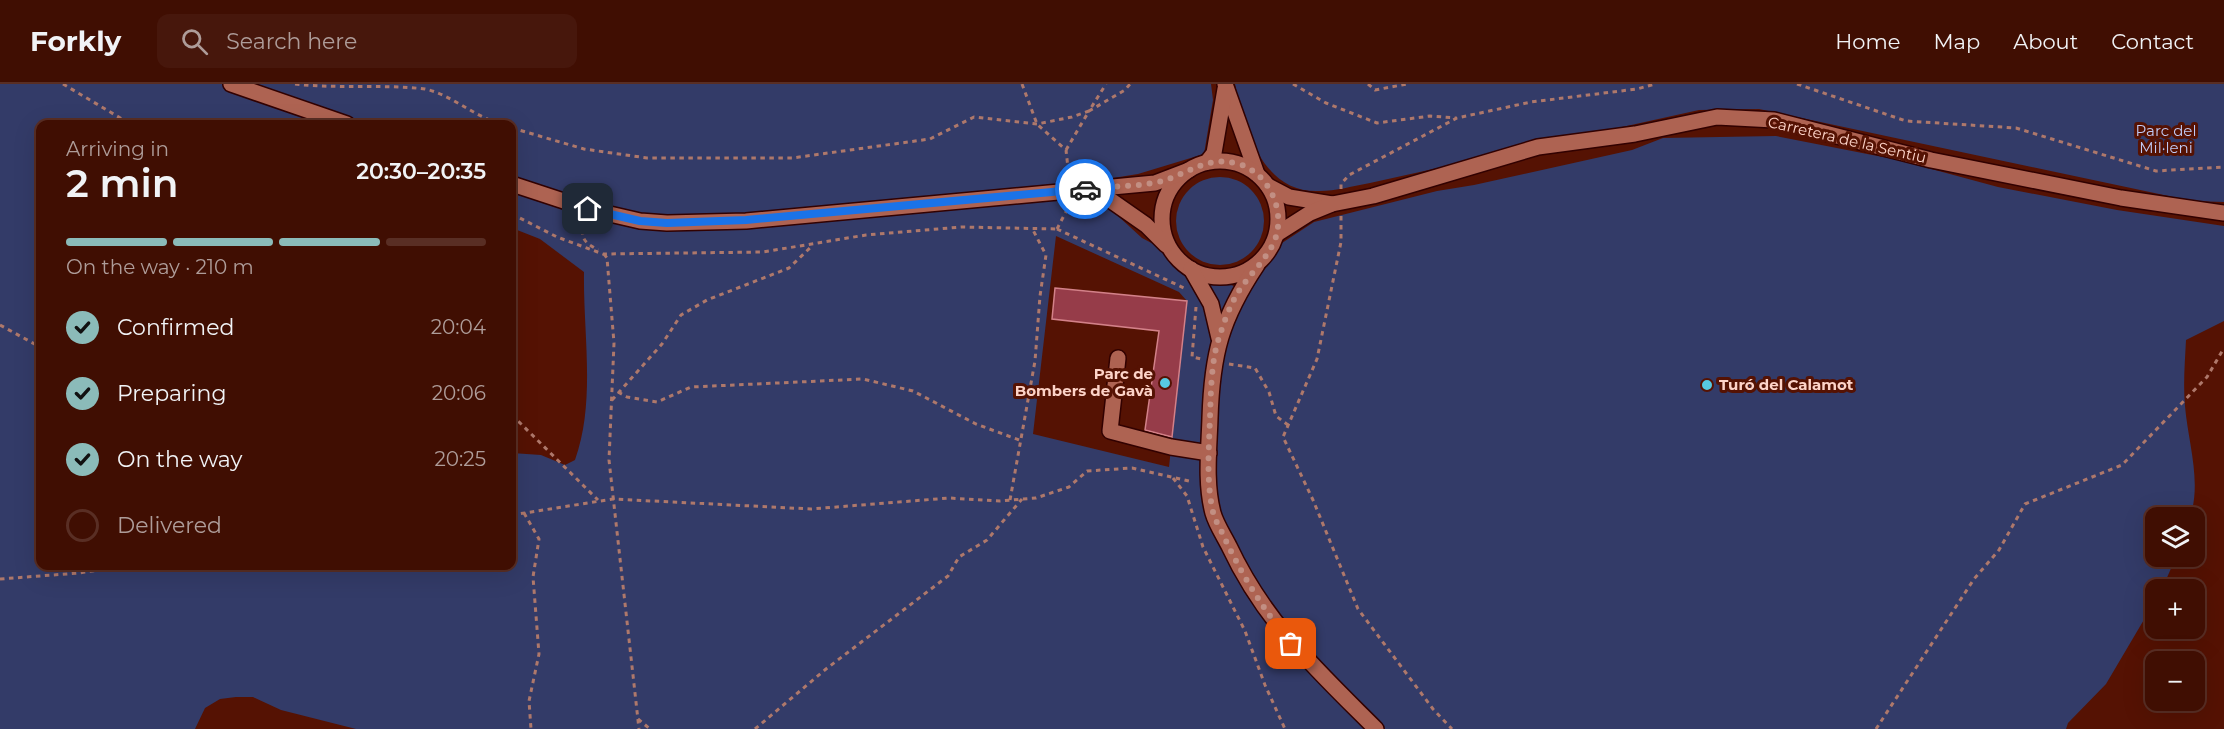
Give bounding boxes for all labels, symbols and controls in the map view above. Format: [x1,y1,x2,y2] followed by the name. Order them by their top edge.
[157,14,577,68] search box
[30,24,121,58] text: Forkly
[178,25,211,58] icon: search
[226,28,357,55] text: Search here
[1835,29,1900,54] text: Home
[1933,29,1980,54] text: Map
[2013,29,2078,54] text: About
[2111,29,2194,54] text: Contact
[1766,112,1928,167] street label: Carretera de la Sentiu
[2136,121,2196,157] park label: Parc del Mil·leni
[66,137,169,161] text: Arriving in
[356,158,486,185] text: 20:30–20:35
[66,159,179,207] text: 2 min
[1055,159,1115,219] courier
[1069,173,1102,206] icon: car
[562,183,613,234] pin
[571,192,604,225] icon: home
[66,255,254,279] text: On the way · 210 m
[66,311,99,344] icon: check
[117,314,234,341] text: Confirmed
[431,315,486,339] text: 20:04
[1015,364,1153,400] place label: Parc de Bombers de Gavà
[1719,375,1854,394] place label: Turó del Calamot
[1158,376,1172,390] marker: Parc de Bombers de Gavà
[66,377,99,410] icon: check
[1700,378,1714,392] marker: Turó del Calamot
[117,380,226,407] text: Preparing
[432,381,486,405] text: 20:06
[66,443,99,476] icon: check
[117,446,242,473] text: On the way
[435,447,486,471] text: 20:25
[2145,507,2205,711] map controls
[2145,507,2205,567] button: layers
[117,512,222,539] text: Delivered
[2145,579,2205,639] button: +
[1265,618,1316,669] pin
[1274,627,1307,660] icon: bag
[2145,651,2205,711] button: −

